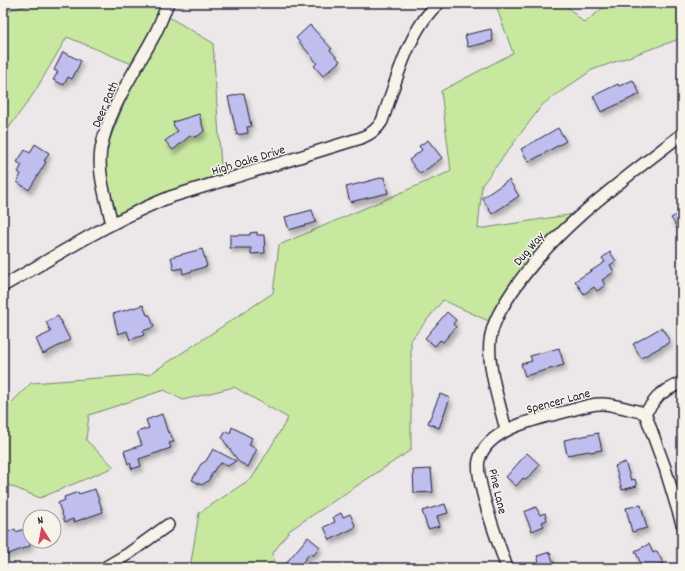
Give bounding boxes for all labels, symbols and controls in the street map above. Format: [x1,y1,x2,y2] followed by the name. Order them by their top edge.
[88,79,125,131] street label: Deer Path
[210,141,288,182] street label: High Oaks Drive
[510,228,551,271] street label: Dug Way
[525,385,593,420] street label: Spencer Lane
[482,467,511,516] street label: Pine Lane
[22,509,62,549] north arrow
[36,513,45,530] text: N

